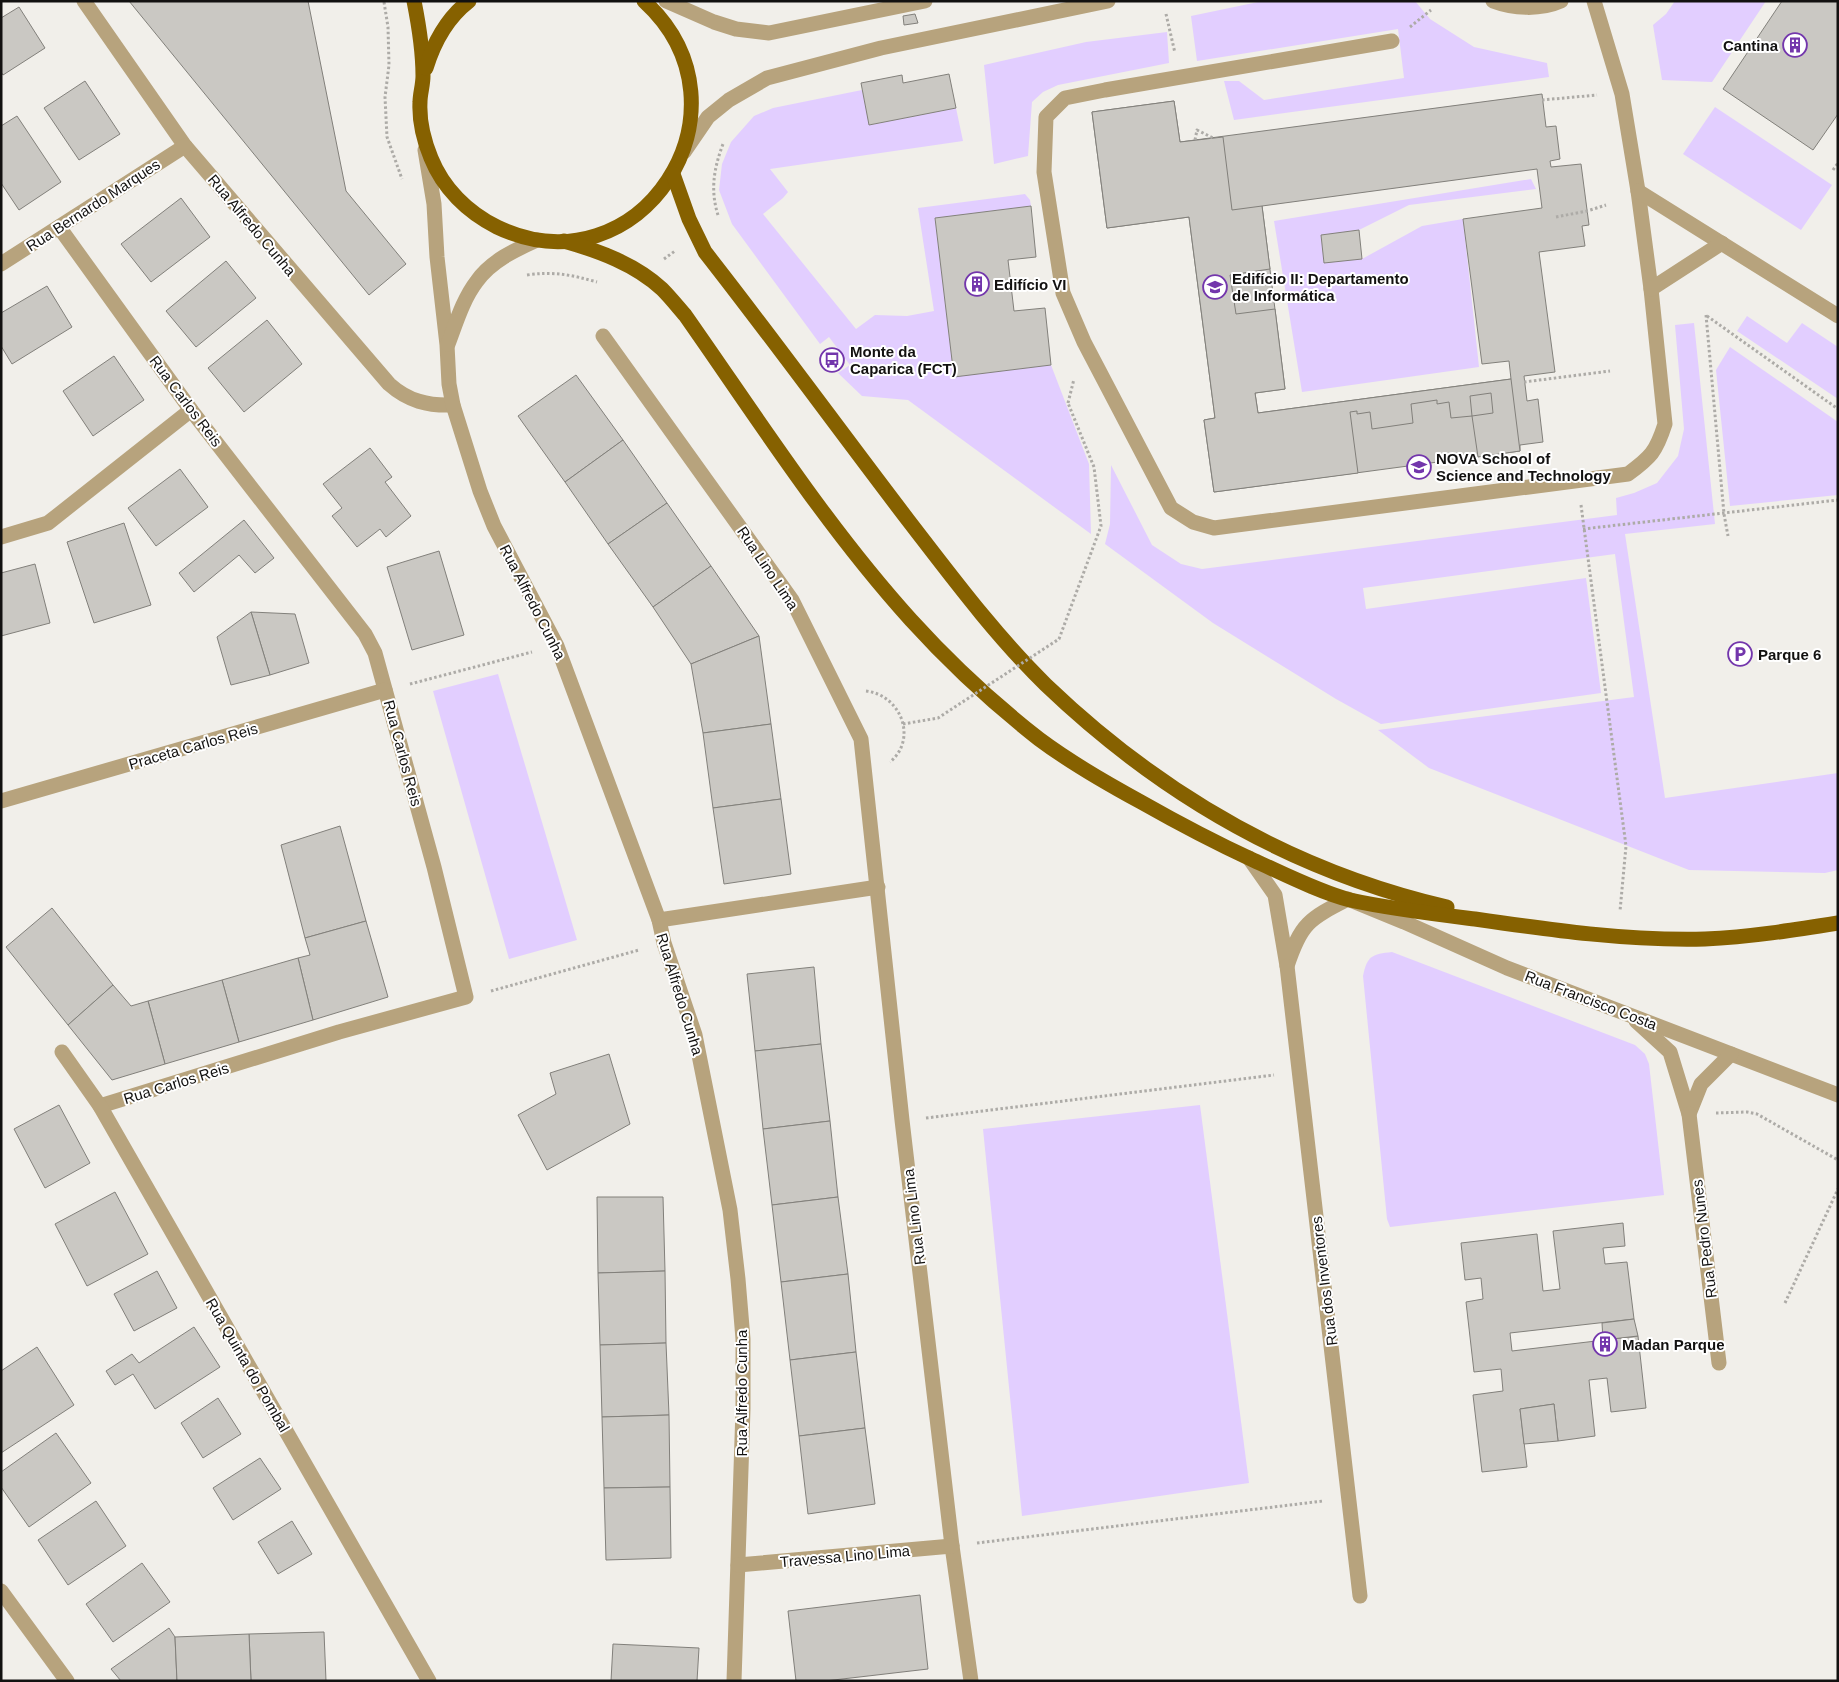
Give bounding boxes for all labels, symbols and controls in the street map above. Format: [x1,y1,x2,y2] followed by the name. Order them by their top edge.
[1782,32,1808,58] building icon: Cantina
[1723,37,1779,54] place label: Cantina
[23,155,163,255] street label: Rua Bernardo Marques
[205,171,300,280] street label: Rua Alfredo Cunha
[1232,270,1409,304] place label: Edifício II: Departamento de Informática
[964,271,990,297] building icon: Edifício VI
[1202,274,1228,300] school or university icon: Edifício II: Departamento de Informática
[994,276,1067,293] place label: Edifício VI
[850,343,957,377] place label: Monte da Caparica (FCT)
[819,347,845,373] bus stop icon: Monte da Caparica (FCT)
[146,352,226,450] street label: Rua Carlos Reis
[1436,450,1611,484] place label: NOVA School of Science and Technology
[1406,454,1432,480] school or university icon: NOVA School of Science and Technology
[734,523,802,613] street label: Rua Lino Lima
[497,542,570,663] street label: Rua Alfredo Cunha
[1727,641,1753,667] parking icon: Parque 6
[1758,646,1821,663] place label: Parque 6
[381,698,425,808] street label: Rua Carlos Reis
[127,719,259,773] street label: Praceta Carlos Reis
[653,931,707,1058] street label: Rua Alfredo Cunha
[1523,967,1660,1033] street label: Rua Francisco Costa
[121,1059,231,1107] street label: Rua Carlos Reis
[900,1167,928,1266] street label: Rua Lino Lima
[1688,1179,1720,1299] street label: Rua Pedro Nunes
[1308,1215,1340,1347] street label: Rua dos Inventores
[203,1295,293,1435] street label: Rua Quinta do Pombal
[733,1329,750,1456] street label: Rua Alfredo Cunha
[1592,1331,1618,1357] building icon: Madan Parque
[1622,1336,1725,1353] place label: Madan Parque
[779,1542,911,1570] street label: Travessa Lino Lima

